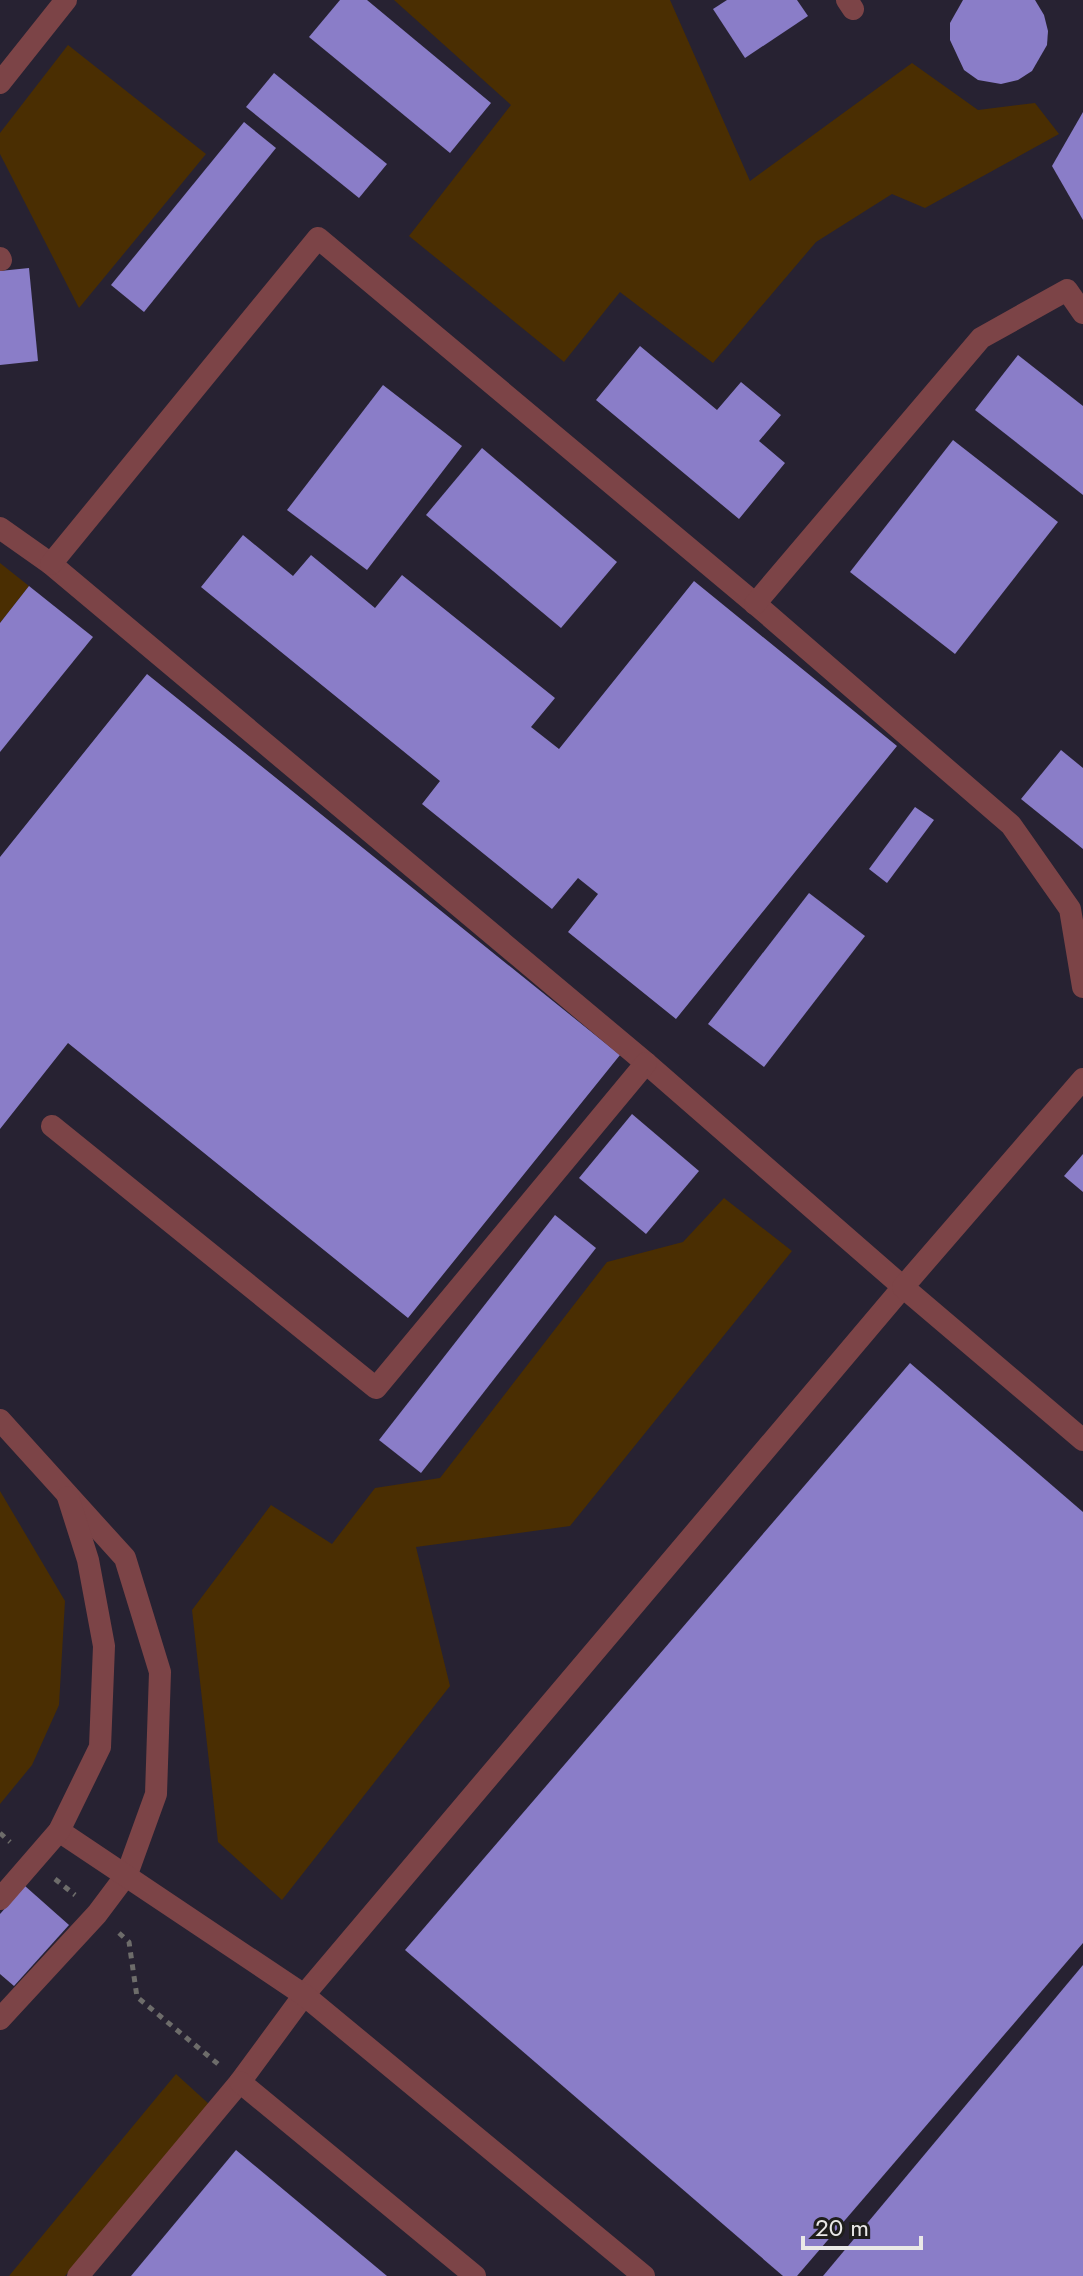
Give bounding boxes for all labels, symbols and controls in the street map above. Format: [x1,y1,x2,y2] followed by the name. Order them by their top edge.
[803,2200,921,2250] scale bar
[815,2210,869,2245] text: 20 m

